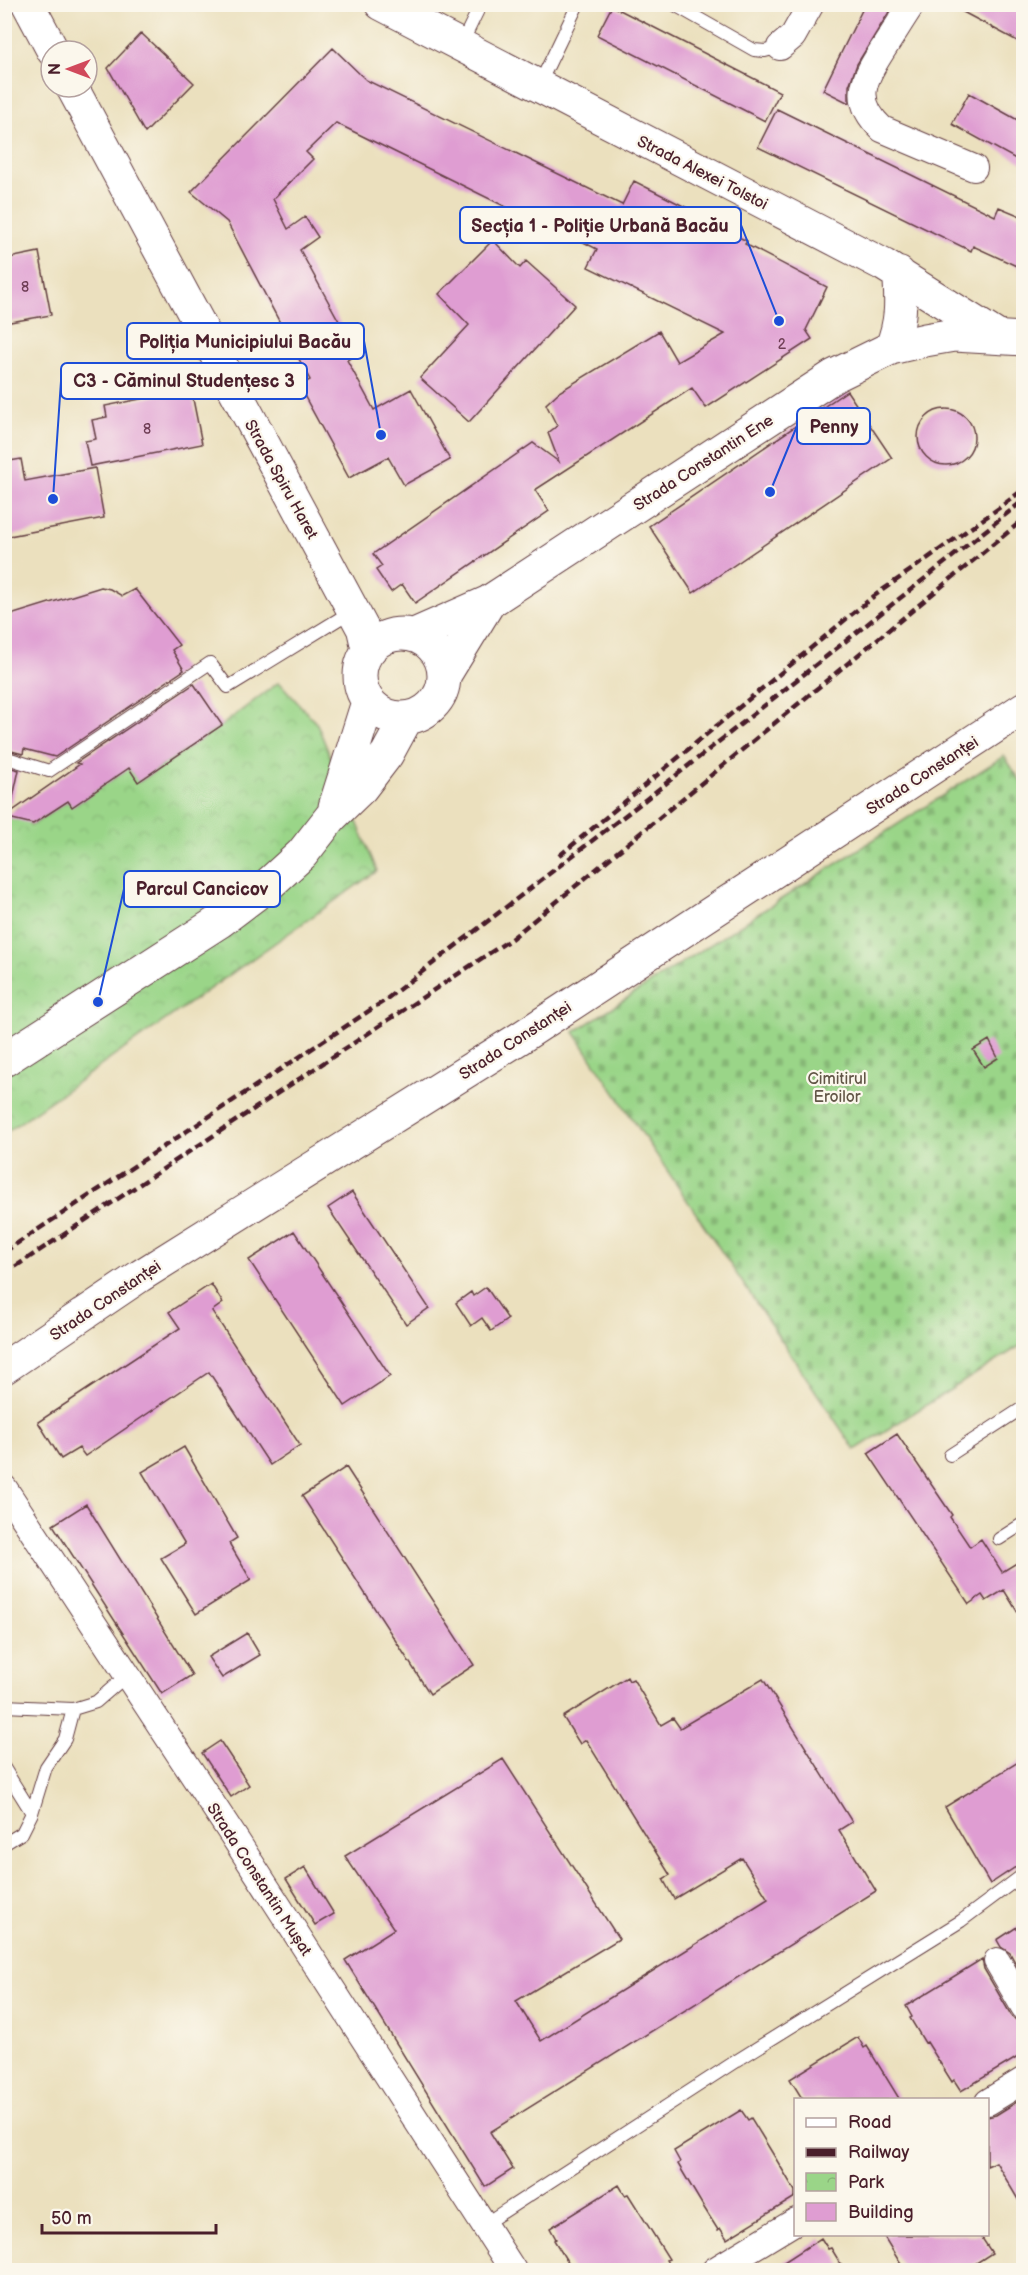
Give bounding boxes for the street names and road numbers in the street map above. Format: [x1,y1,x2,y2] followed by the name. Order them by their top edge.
[634,132,771,214] street label: Strada Alexei Tolstoi
[630,411,778,516] street label: Strada Constantin Ene
[240,417,321,543] street label: Strada Spiru Haret
[863,733,982,820] street label: Strada Constanței
[456,998,575,1085] street label: Strada Constanței
[47,1257,165,1345] street label: Strada Constanței
[202,1800,315,1960] street label: Strada Constantin Mușat

